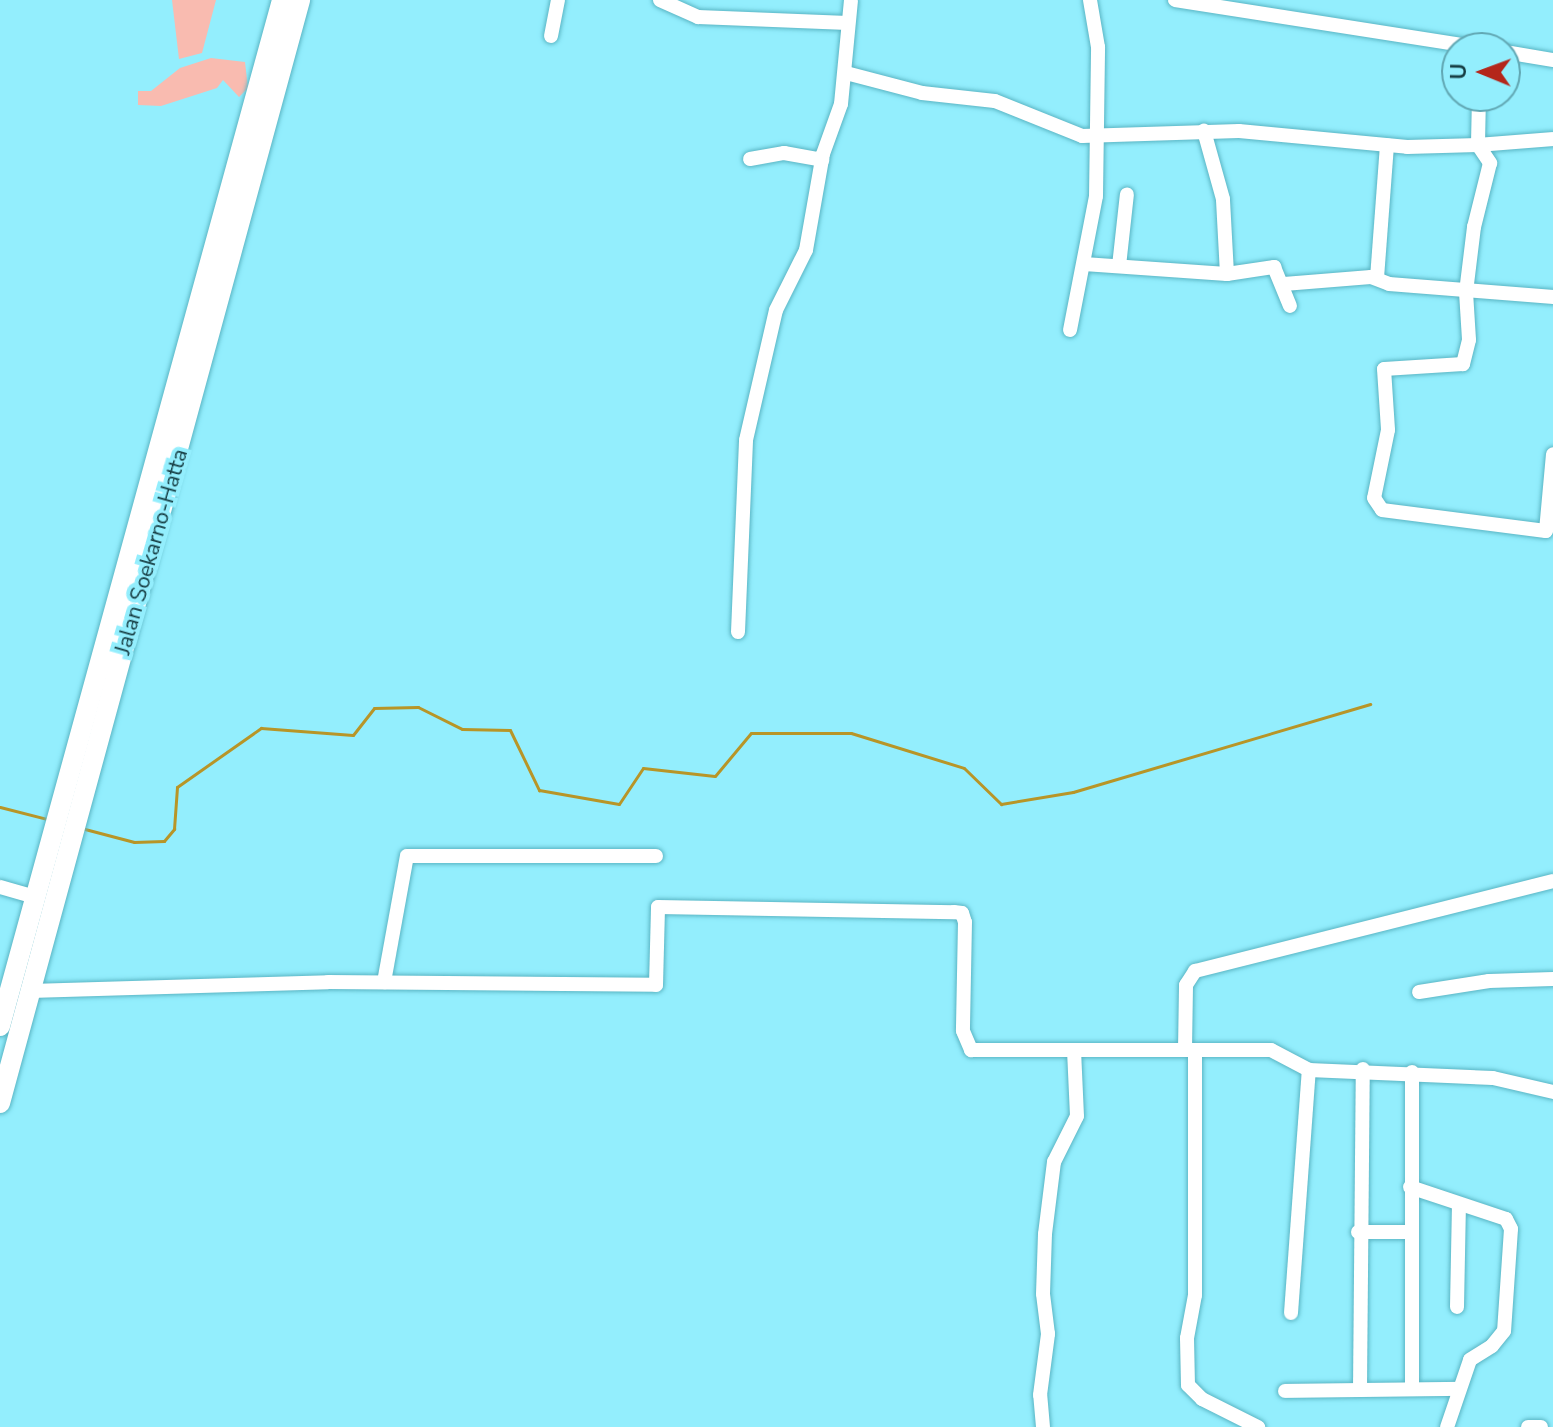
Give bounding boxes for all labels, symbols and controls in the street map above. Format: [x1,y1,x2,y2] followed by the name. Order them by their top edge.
[1441,32,1521,112] north arrow
[1444,63,1474,80] text: U
[110,446,194,658] street label: Jalan Soekarno-Hatta

